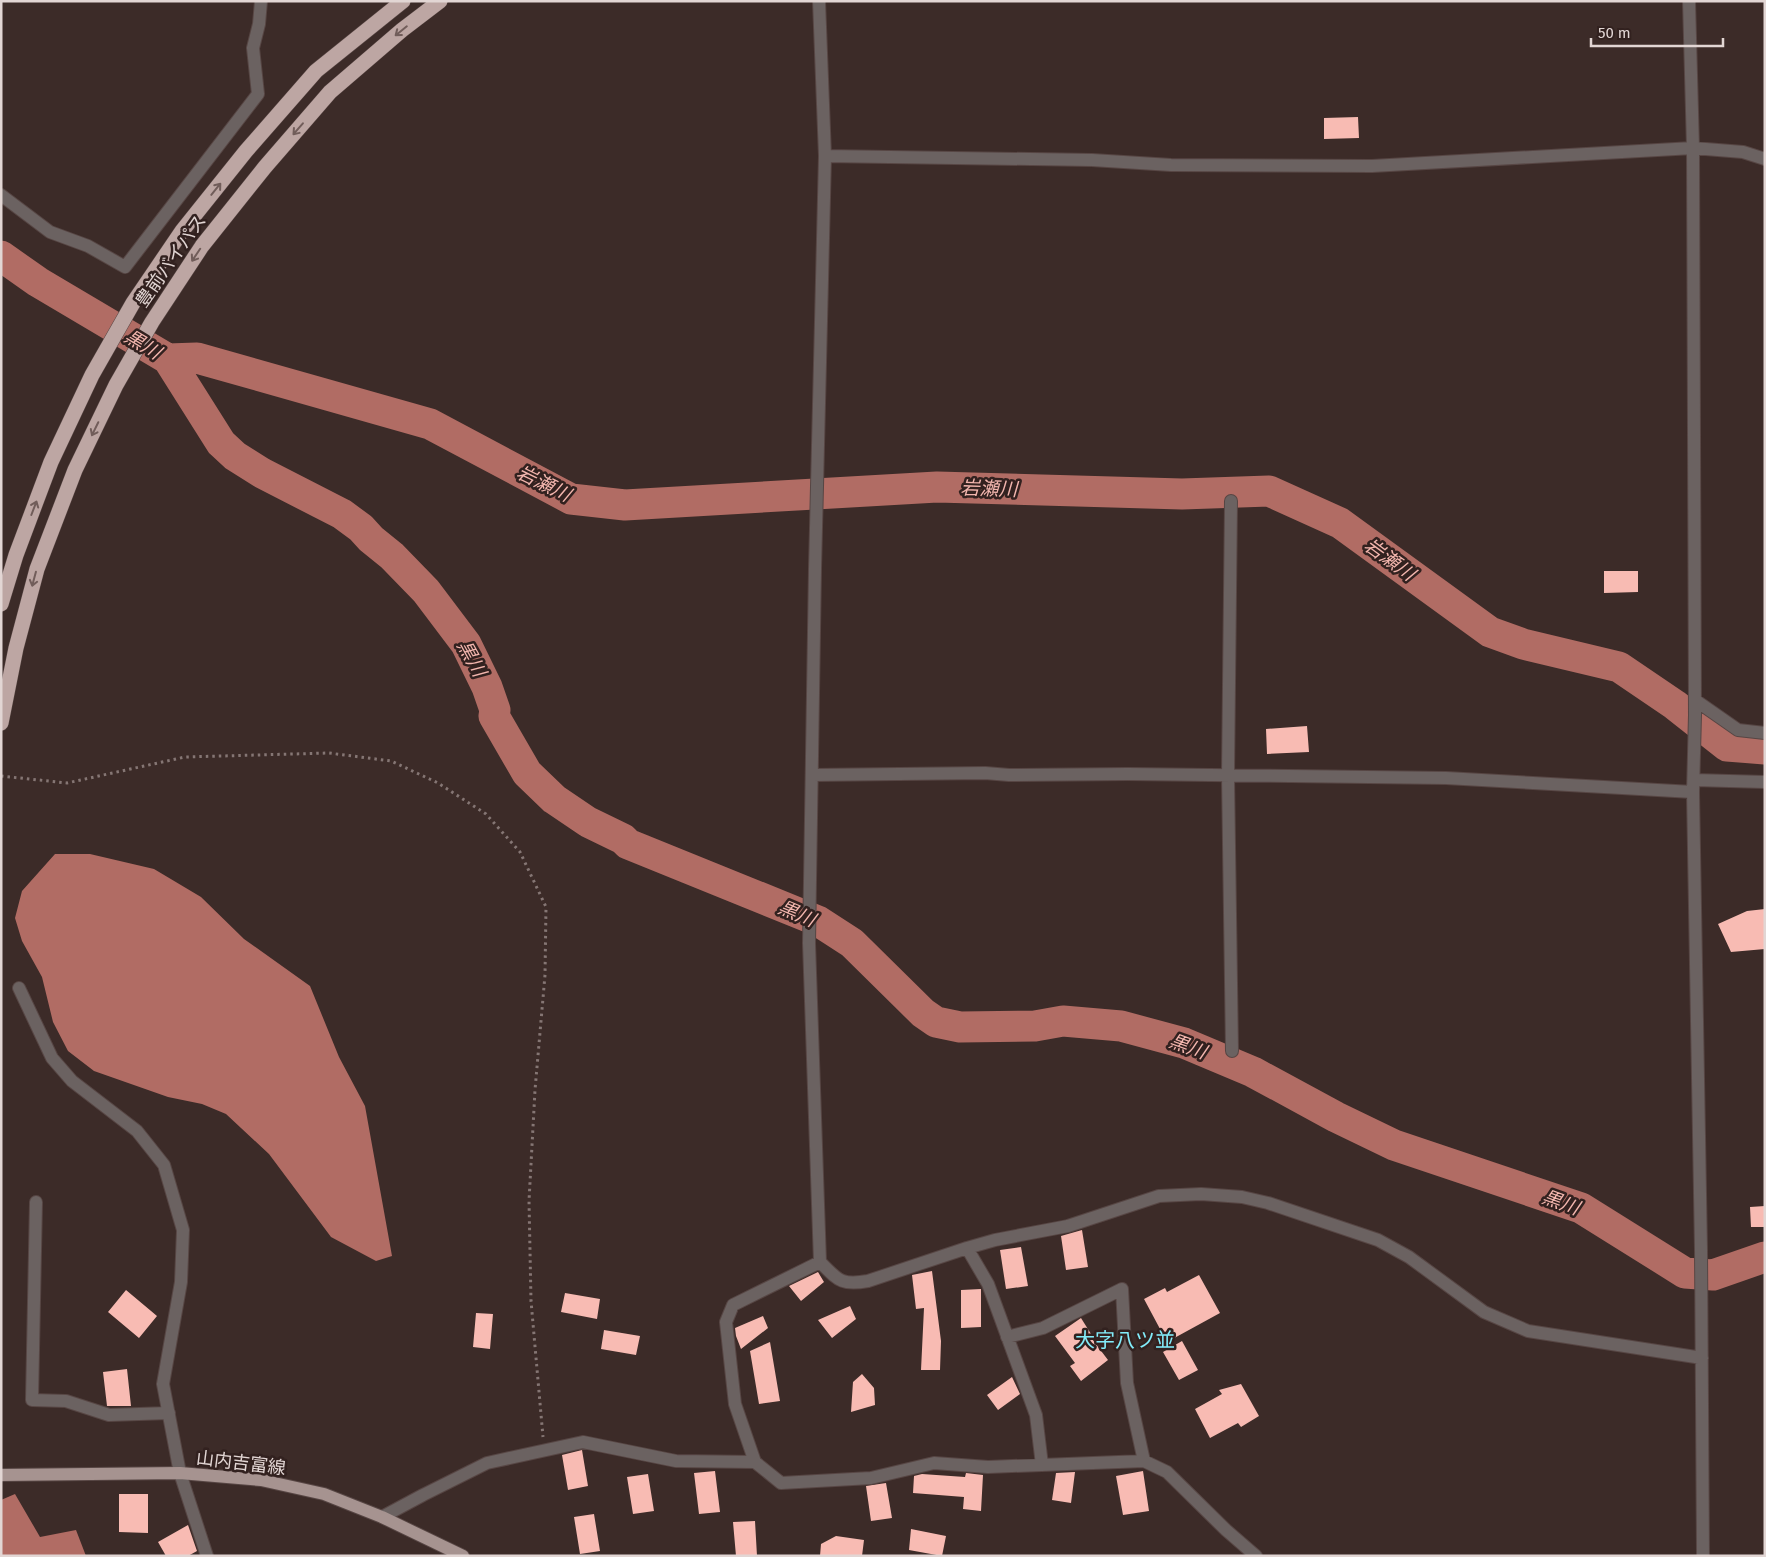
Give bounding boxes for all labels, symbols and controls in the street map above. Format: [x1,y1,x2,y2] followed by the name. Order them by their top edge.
[1591,15,1724,47] scale bar
[1598,24,1631,42] text: 50 m
[395,25,408,36] one-way arrow
[292,123,304,136] one-way arrow
[210,182,221,195] one-way arrow
[131,211,211,311] street label: 豊前バイパス
[190,248,200,262] one-way arrow
[121,325,167,365] water label: 黒川
[90,421,99,436] one-way arrow
[513,461,576,507] water label: 岩瀬川
[960,476,1020,501] water label: 岩瀬川
[30,501,39,516] one-way arrow
[1360,533,1421,587] water label: 岩瀬川
[29,571,38,587] one-way arrow
[452,636,492,682] water label: 黒川
[775,895,821,932] water label: 黒川
[1166,1029,1211,1064] water label: 黒川
[1539,1185,1584,1220] water label: 黒川
[1075,1328,1175,1352] district label: 大字八ツ並
[195,1447,287,1479] street label: 山内吉富線

